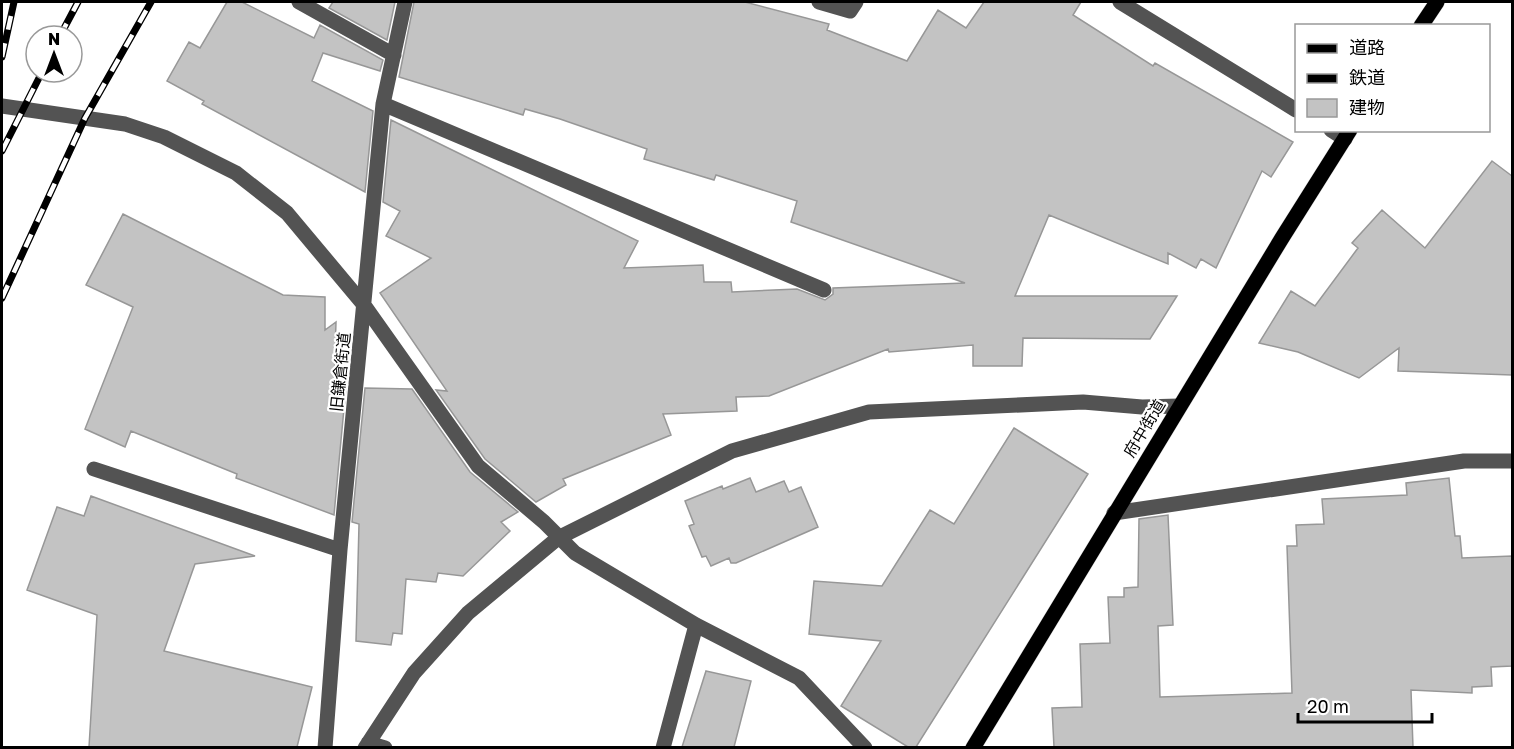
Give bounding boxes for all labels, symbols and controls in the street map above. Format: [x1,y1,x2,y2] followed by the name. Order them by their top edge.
[24,24,84,84] north arrow
[1295,24,1490,132] legend
[48,29,60,49] text: N
[1349,36,1385,58] text: 道路
[1349,66,1385,88] text: 鉄道
[1349,96,1385,118] text: 建物
[326,331,354,413] street label: 旧鎌倉街道
[1119,395,1169,461] street label: 府中街道
[1298,686,1432,724] scale bar
[1307,695,1349,717] text: 20 m

